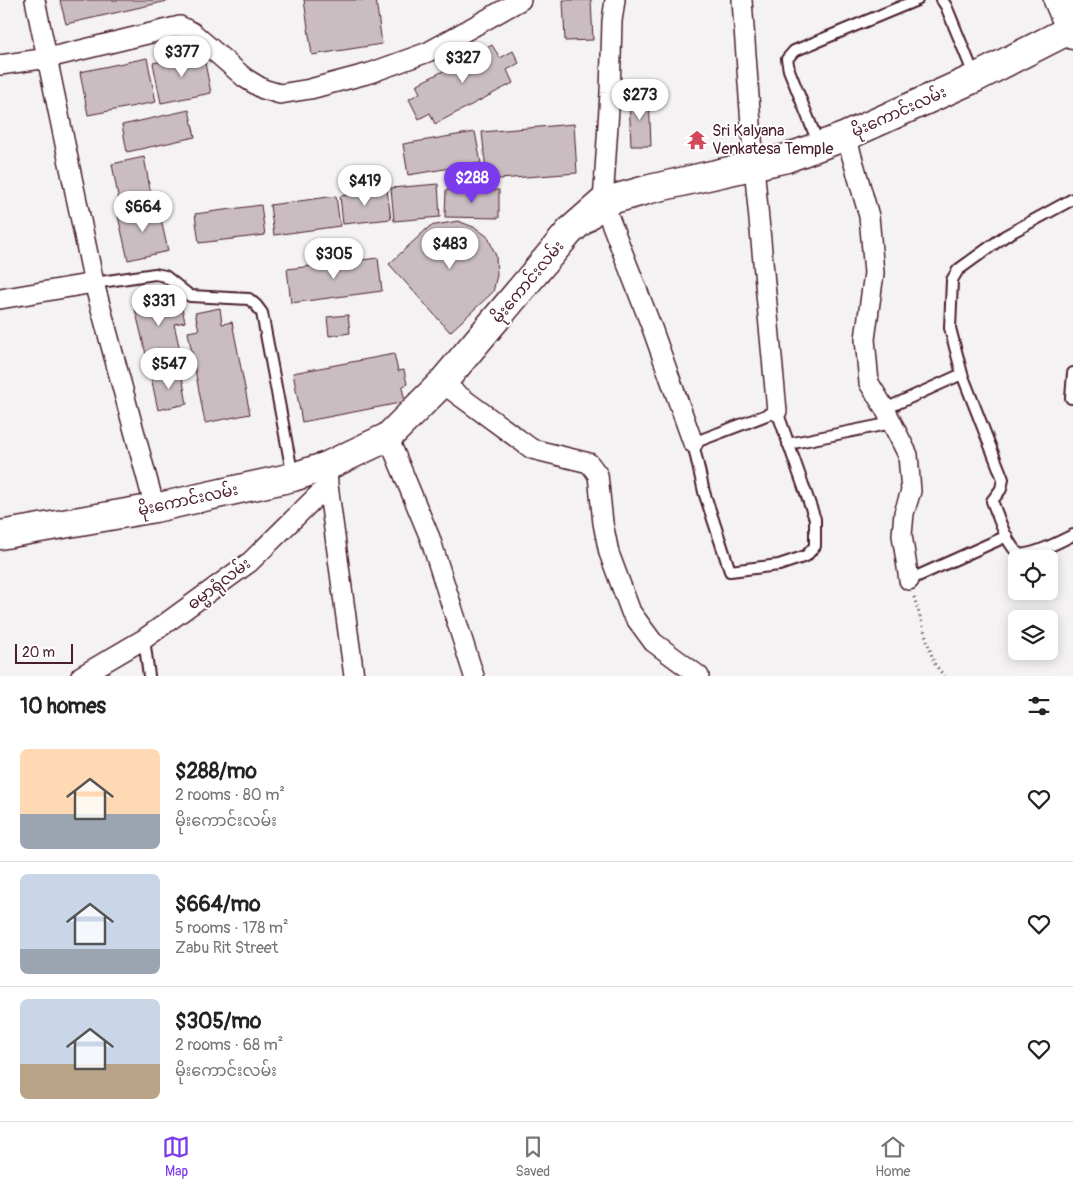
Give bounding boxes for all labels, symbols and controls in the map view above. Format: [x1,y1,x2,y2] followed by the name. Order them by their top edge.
[152,36,212,78] pin: $377
[165,42,199,62] text: $377
[433,42,493,84] pin: $327
[445,48,481,68] text: $327
[610,78,670,121] pin: $273
[848,80,951,145] street label: မိုးကောင်းလမ်း
[622,85,658,105] text: $273
[712,121,833,159] place label: Sri Kalyana Venkatesa Temple
[686,129,708,151] temple icon: Sri Kalyana Venkatesa Temple
[442,162,502,204] pin: $288
[335,164,395,207] pin: $419
[455,168,489,188] text: $288
[349,171,381,191] text: $419
[113,190,173,233] pin: $664
[125,197,161,217] text: $664
[420,228,480,270] pin: $483
[433,234,467,254] text: $483
[486,235,571,330] street label: မိုးကောင်းလမ်း
[304,238,364,280] pin: $305
[315,244,353,264] text: $305
[129,284,189,327] pin: $331
[143,291,175,311] text: $331
[139,348,199,390] pin: $547
[151,354,187,374] text: $547
[136,478,241,524] street label: မိုးကောင်းလမ်း
[1008,550,1058,660] map controls
[1008,550,1058,600] button: locate
[182,552,257,617] street label: ဓမ္မာရုံလမ်း
[1008,610,1058,660] button: layers
[15,641,72,664] scale bar
[22,644,55,661] text: 20 m
[1025,692,1053,720] icon: filters
[20,693,106,720] text: 10 homes
[175,758,257,785] text: $288/mo
[60,769,120,829] icon: home
[175,785,285,805] text: 2 rooms · 80 m²
[1025,785,1053,813] icon: heart
[175,811,277,831] text: မိုးကောင်းလမ်း
[175,891,260,918] text: $664/mo
[60,894,120,954] icon: home
[1025,910,1053,938] icon: heart
[175,918,288,938] text: 5 rooms · 178 m²
[175,938,278,958] text: Zabu Rit Street
[175,1008,261,1035] text: $305/mo
[60,1019,120,1079] icon: home
[175,1035,283,1055] text: 2 rooms · 68 m²
[1025,1035,1053,1063] icon: heart
[175,1061,277,1081] text: မိုးကောင်းလမ်း
[162,1133,190,1180] tab: Map
[515,1133,550,1180] tab: Saved
[875,1133,910,1180] tab: Home

